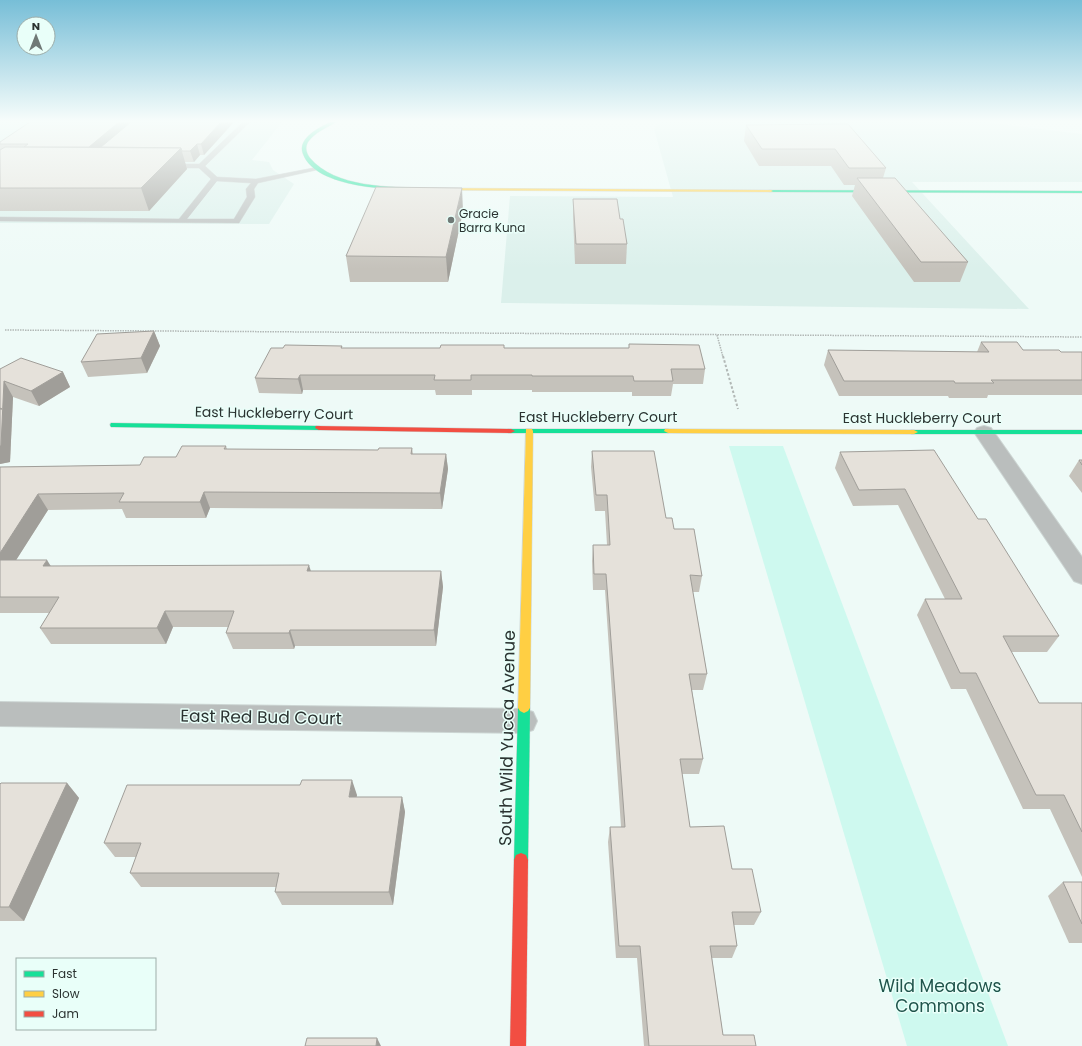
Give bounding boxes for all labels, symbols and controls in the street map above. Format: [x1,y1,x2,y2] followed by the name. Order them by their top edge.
[16,16,56,56] north arrow
[32,18,40,34] text: N
[459,205,525,236] place label: Gracie Barra Kuna
[446,215,456,225] marker: Gracie Barra Kuna
[195,402,353,424] street label: East Huckleberry Court
[519,407,677,427] street label: East Huckleberry Court
[843,408,1001,428] street label: East Huckleberry Court
[493,630,521,846] street label: South Wild Yucca Avenue
[180,704,342,730] street label: East Red Bud Court
[16,958,156,1030] legend
[52,965,77,982] text: Fast
[879,974,1001,1018] park label: Wild Meadows Commons
[52,985,80,1002] text: Slow
[52,1005,79,1022] text: Jam

